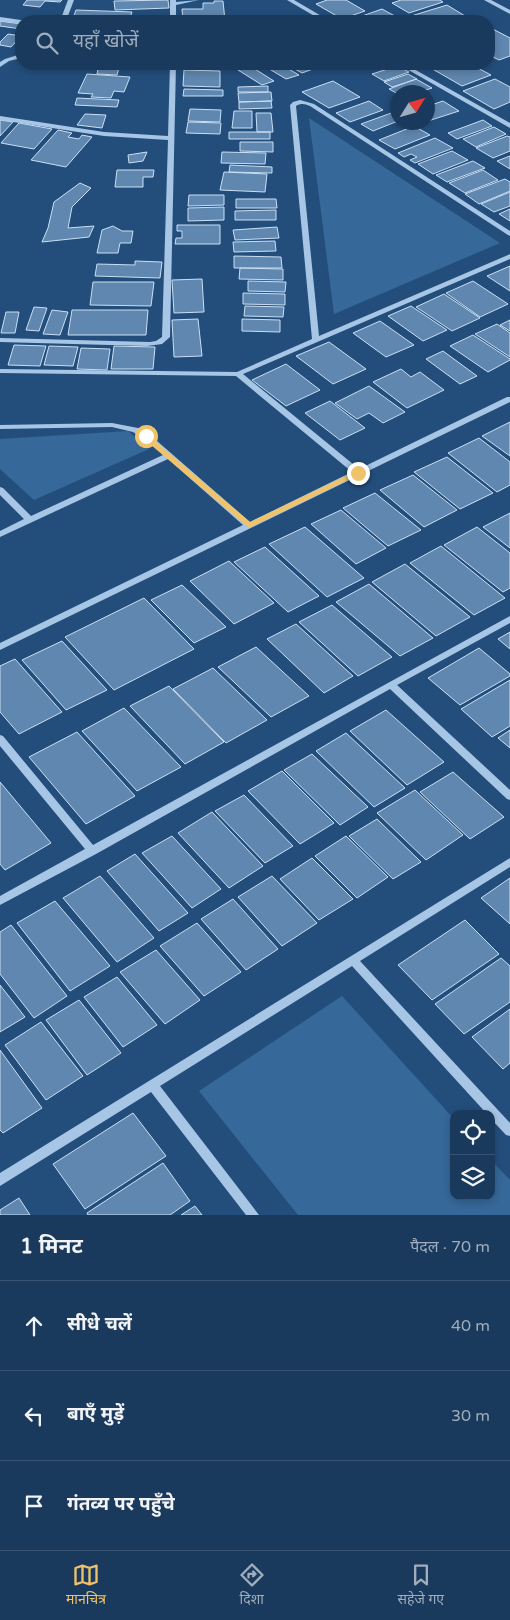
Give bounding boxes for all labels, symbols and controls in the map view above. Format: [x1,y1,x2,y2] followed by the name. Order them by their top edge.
[15,15,495,70] search box
[33,29,61,57] icon: search
[73,30,139,52] text: यहाँ खोजें
[390,85,435,130] north arrow
[135,425,158,448] route start
[347,462,370,485] route end
[450,1110,495,1200] map controls
[450,1110,495,1155] button: locate
[450,1155,495,1200] button: layers
[20,1234,83,1259] text: 1 मिनट
[410,1237,490,1257] text: पैदल · 70 m
[20,1312,48,1340] icon: ahead
[67,1313,132,1335] text: सीधे चलें
[451,1316,490,1336] text: 40 m
[20,1402,48,1430] icon: left
[67,1403,124,1425] text: बाएँ मुड़ें
[451,1406,490,1426] text: 30 m
[20,1492,48,1520] icon: arrive
[67,1493,175,1515] text: गंतव्य पर पहुँचे
[66,1561,106,1610] tab: मानचित्र
[238,1561,266,1610] tab: दिशा
[398,1561,444,1610] tab: सहेजे गए

